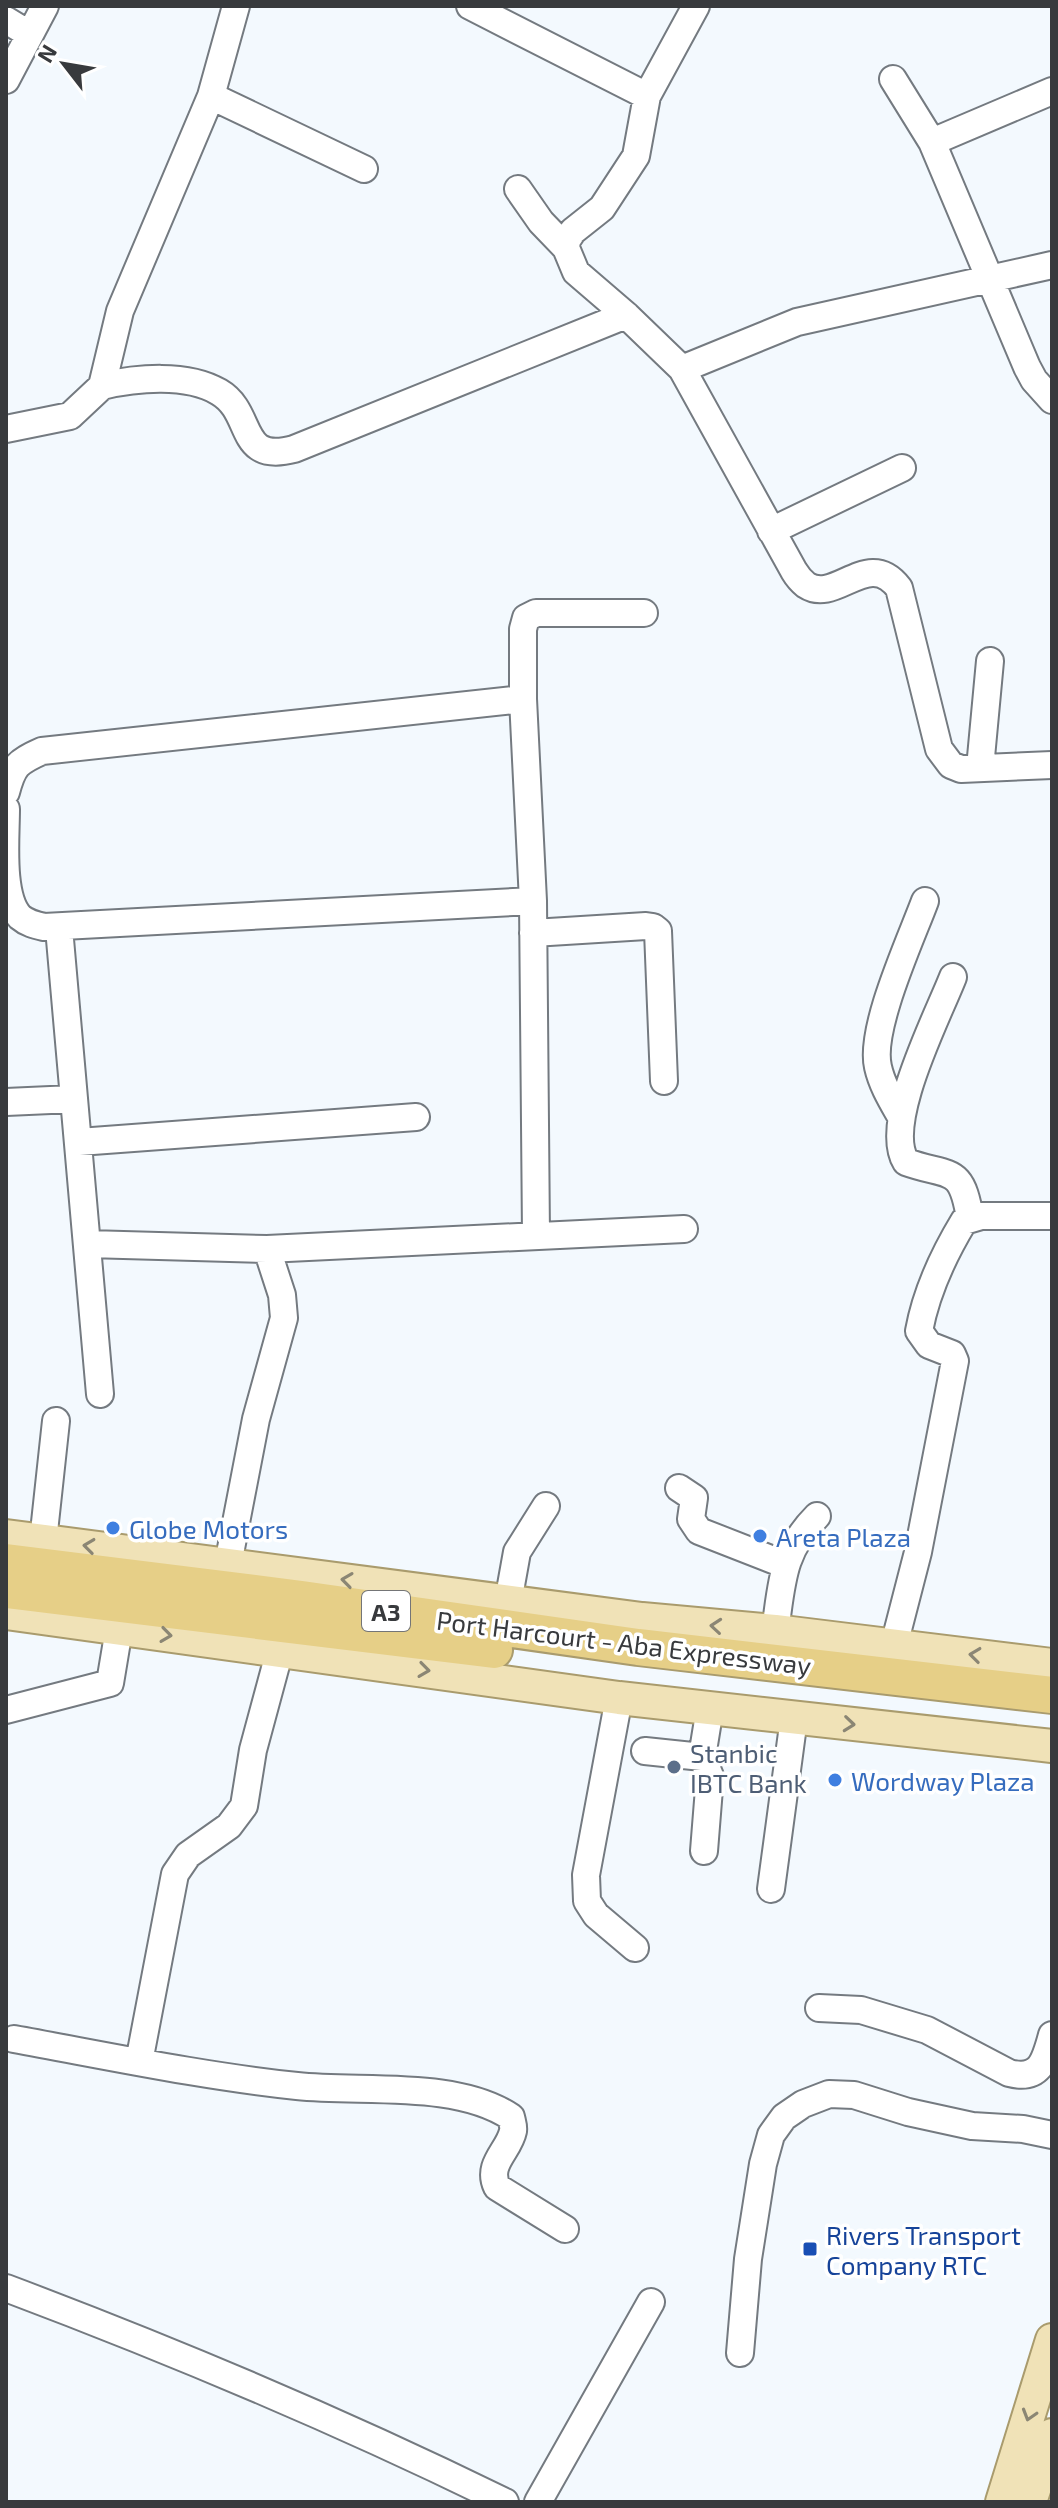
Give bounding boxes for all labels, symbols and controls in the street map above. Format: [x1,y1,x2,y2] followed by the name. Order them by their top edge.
[24,24,104,104] north arrow
[31,40,61,67] text: N
[129,1513,288,1544] place label: Globe Motors
[104,1519,122,1537] marker: Globe Motors
[776,1521,911,1552] place label: Areta Plaza
[751,1527,769,1545] marker: Areta Plaza
[82,1538,95,1555] one-way arrow
[340,1572,354,1589] one-way arrow
[362,1591,410,1631] road number: A3
[435,1604,813,1680] street label: Port Harcourt - Aba Expressway
[709,1617,722,1634] one-way arrow
[160,1626,173,1643] one-way arrow
[968,1647,981,1664] one-way arrow
[417,1661,431,1678] one-way arrow
[843,1715,856,1732] one-way arrow
[690,1737,807,1798] place label: Stanbic IBTC Bank
[665,1758,683,1776] marker: Stanbic IBTC Bank
[851,1765,1034,1796] place label: Wordway Plaza
[826,1771,844,1789] marker: Wordway Plaza
[826,2219,1021,2280] place label: Rivers Transport Company RTC
[801,2240,819,2258] marker: Rivers Transport Company RTC
[1022,2407,1038,2421] one-way arrow

